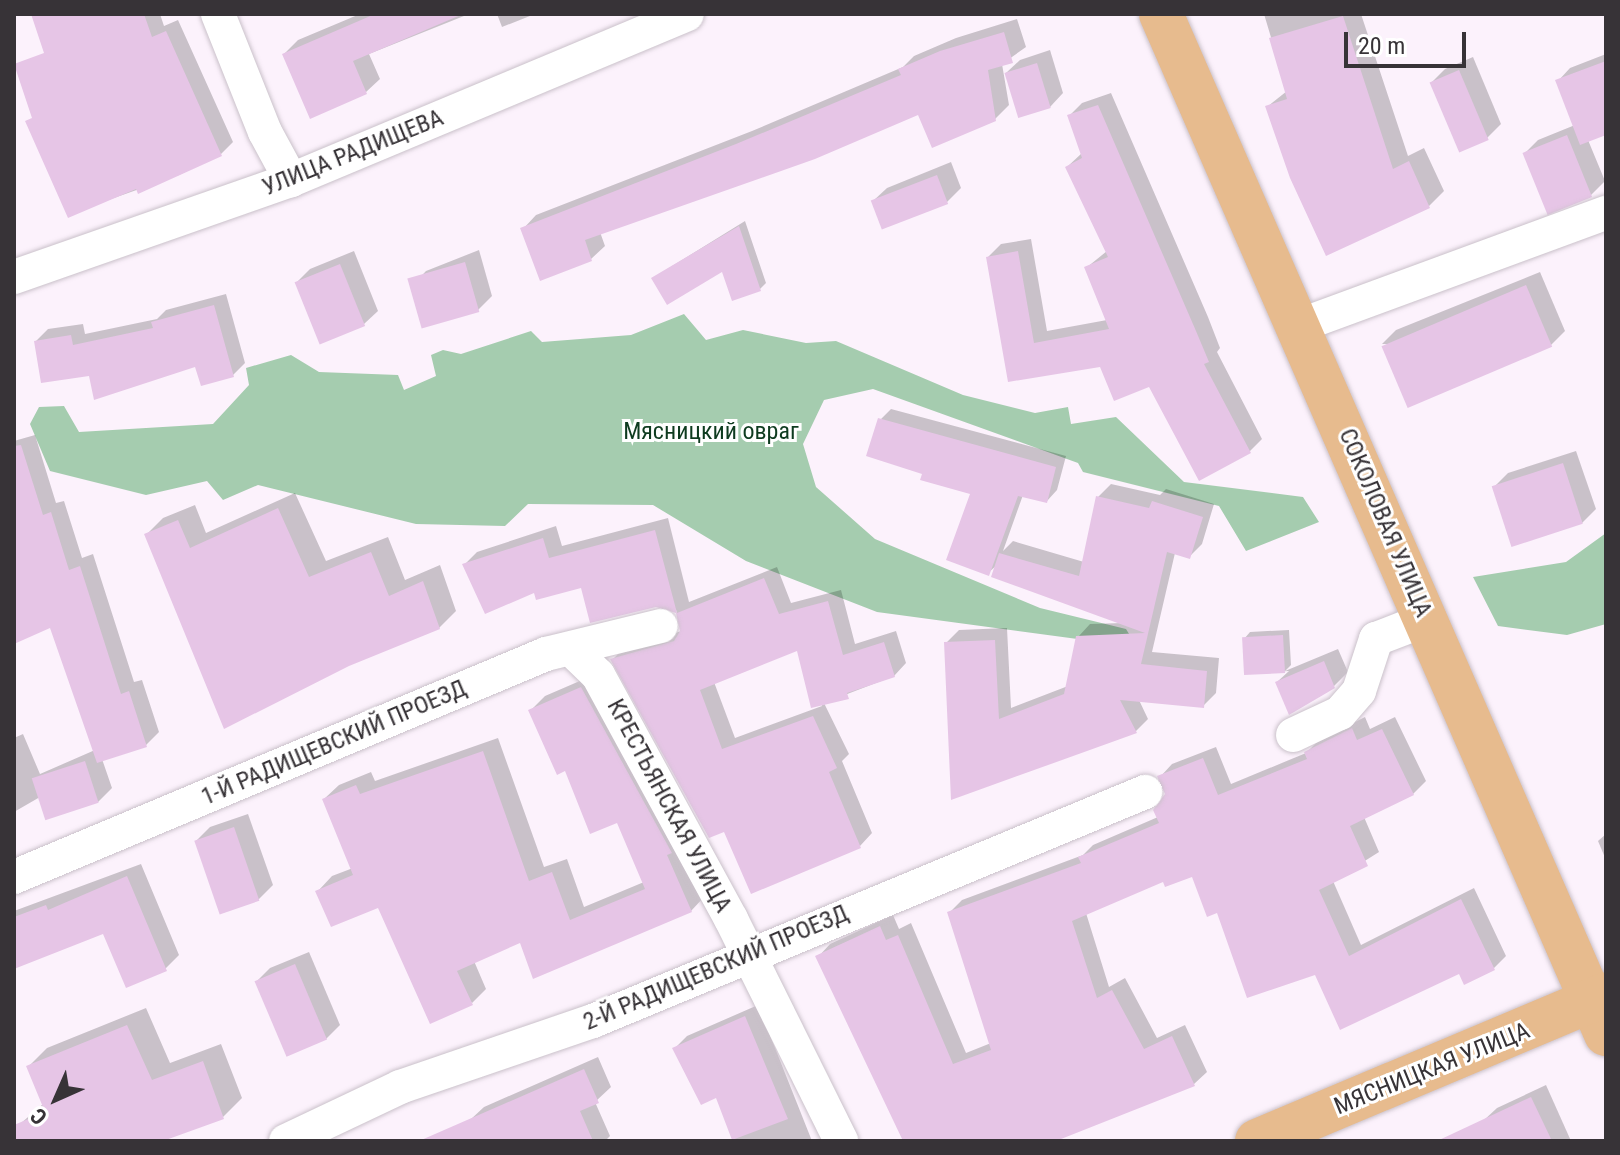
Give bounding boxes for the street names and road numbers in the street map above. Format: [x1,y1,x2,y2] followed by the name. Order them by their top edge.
[258,104,448,202] street label: УЛИЦА РАДИЩЕВА
[1332,424,1438,622] street label: СОКОЛОВАЯ УЛИЦА
[197,674,471,812] street label: 1-Й РАДИЩЕВСКИЙ ПРОЕЗД
[600,694,738,918] street label: КРЕСТЬЯНСКАЯ УЛИЦА
[579,899,853,1037] street label: 2-Й РАДИЩЕВСКИЙ ПРОЕЗД
[1330,1017,1534,1121] street label: МЯСНИЦКАЯ УЛИЦА

